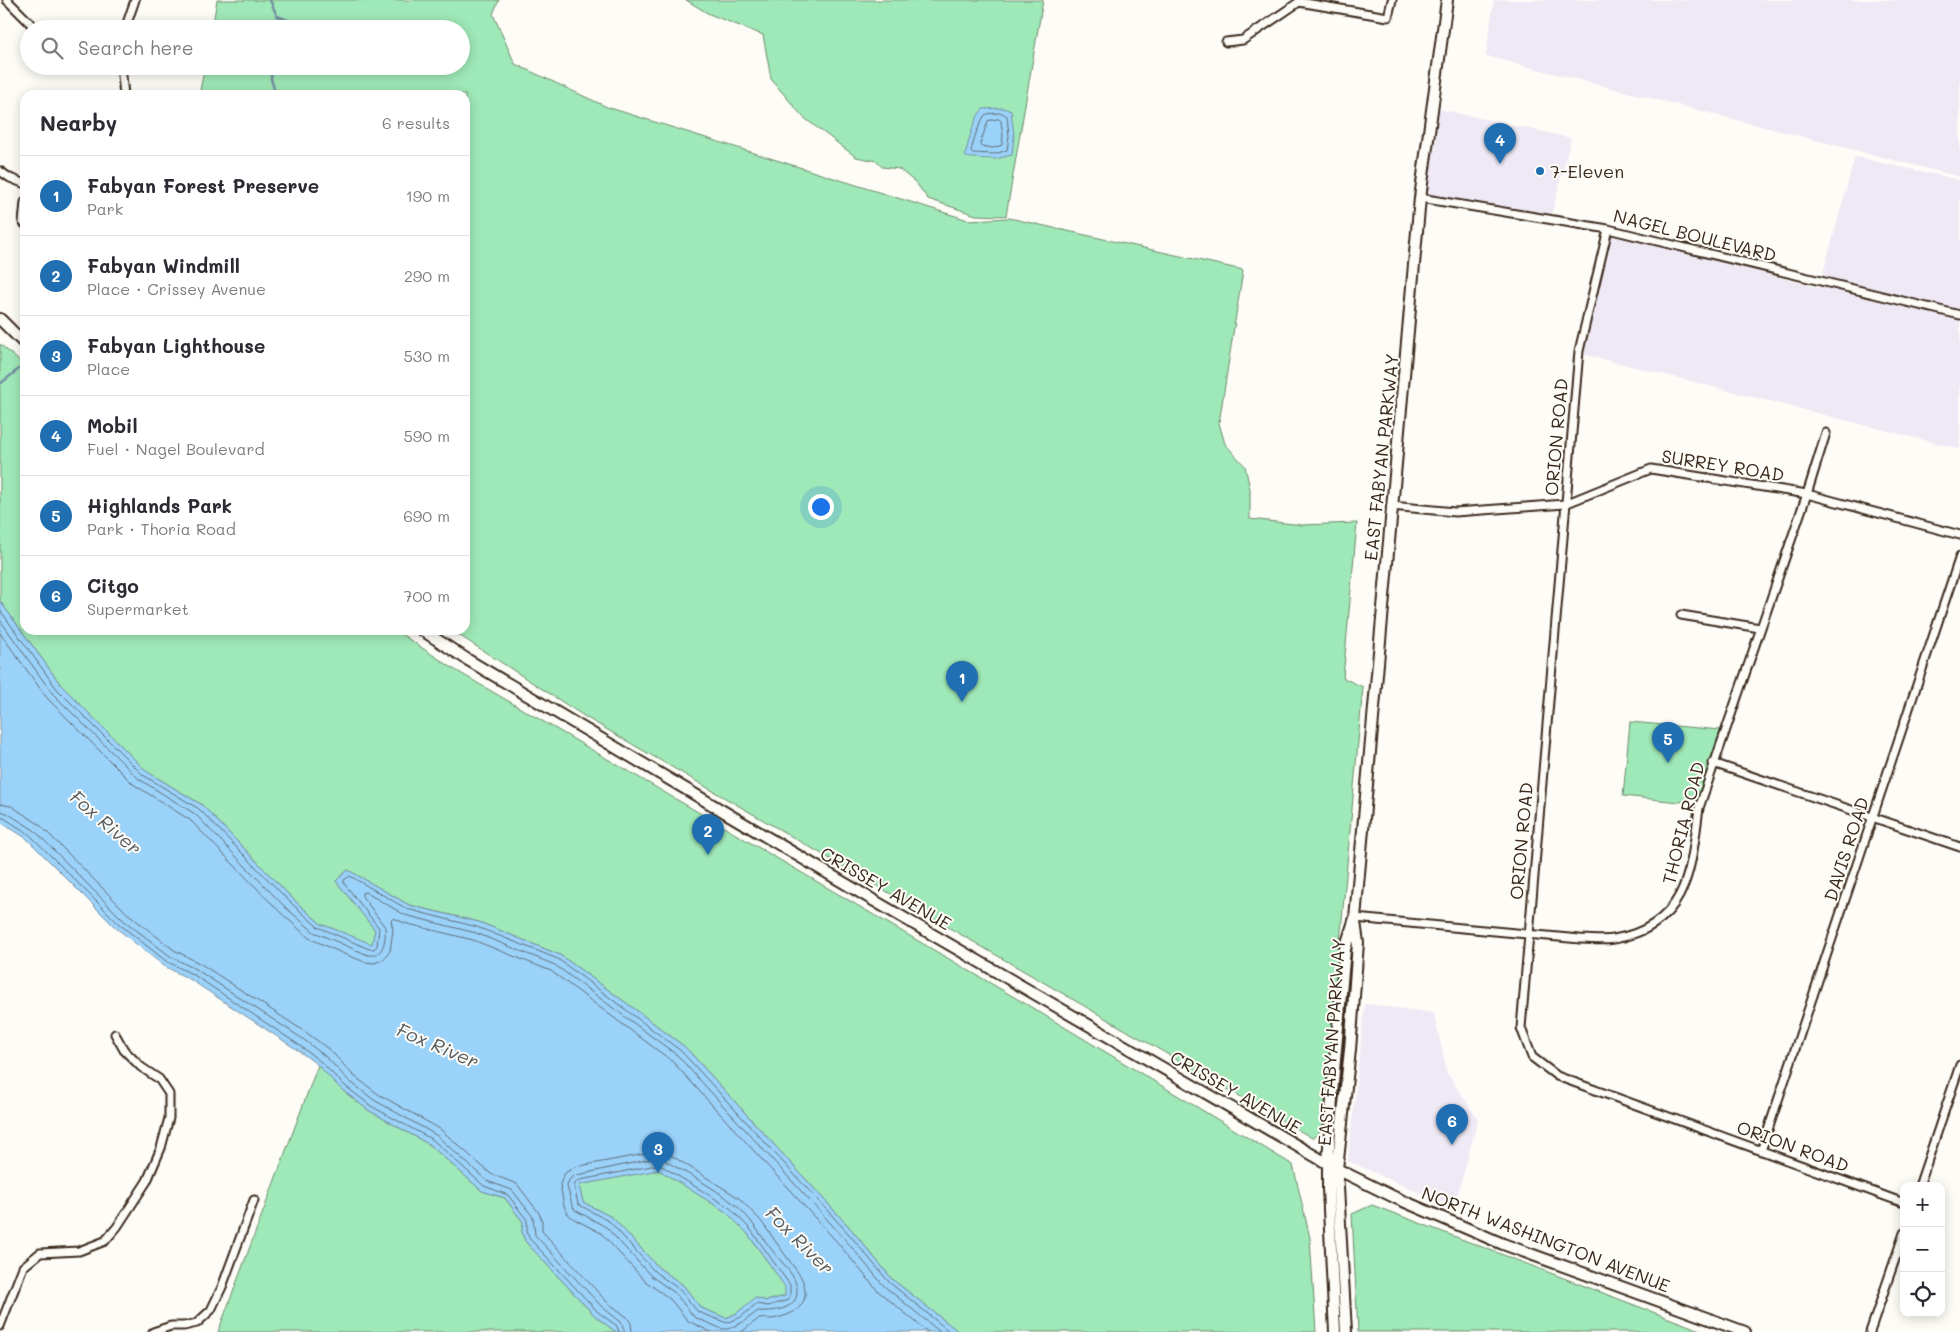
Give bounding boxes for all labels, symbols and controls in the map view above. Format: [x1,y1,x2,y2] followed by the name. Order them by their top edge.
[20,20,470,75] search box
[38,34,66,62] icon: search
[78,35,194,60] text: Search here
[40,109,117,136] text: Nearby
[382,112,450,133] text: 6 results
[1484,123,1516,164] pin: 4
[1550,159,1624,183] place label: 7-Eleven
[1534,165,1546,177] marker: 7-Eleven
[87,173,319,198] text: Fabyan Forest Preserve
[52,185,60,206] text: 1
[406,185,450,206] text: 190 m
[87,198,123,219] text: Park
[1611,203,1779,267] street label: NAGEL BOULEVARD
[87,253,240,278] text: Fabyan Windmill
[52,265,60,286] text: 2
[404,265,450,286] text: 290 m
[87,278,266,299] text: Place · Crissey Avenue
[87,333,265,358] text: Fabyan Lighthouse
[51,345,61,366] text: 3
[404,345,450,366] text: 530 m
[1358,352,1404,562] street label: EAST FABYAN PARKWAY
[87,358,130,379] text: Place
[1539,377,1573,497] street label: ORION ROAD
[87,413,138,438] text: Mobil
[51,425,61,446] text: 4
[403,425,450,446] text: 590 m
[87,438,265,459] text: Fuel · Nagel Boulevard
[1660,443,1786,487] street label: SURREY ROAD
[87,493,232,518] text: Highlands Park
[808,494,834,520] your location
[51,505,61,526] text: 5
[403,505,450,526] text: 690 m
[87,518,236,539] text: Park · Thoria Road
[87,573,139,598] text: Citgo
[51,585,61,606] text: 6
[403,585,450,606] text: 700 m
[87,598,189,619] text: Supermarket
[946,661,978,702] pin: 1
[1652,722,1684,763] pin: 5
[1656,759,1710,887] street label: THORIA ROAD
[1504,781,1538,901] street label: ORION ROAD
[65,784,147,860] water label: Fox River
[1818,794,1874,904] street label: DAVIS ROAD
[692,814,724,855] pin: 2
[816,841,956,935] street label: CRISSEY AVENUE
[1312,937,1350,1147] street label: EAST FABYAN PARKWAY
[393,1016,483,1074] water label: Fox River
[1166,1045,1306,1139] street label: CRISSEY AVENUE
[1436,1104,1468,1145] pin: 6
[1734,1115,1852,1177] street label: ORION ROAD
[642,1132,674,1173] pin: 3
[1418,1180,1674,1298] street label: NORTH WASHINGTON AVENUE
[1900,1182,1945,1317] map controls
[1900,1182,1945,1227] button: +
[760,1200,840,1280] water label: Fox River
[1900,1227,1945,1272] button: −
[1900,1272,1945,1317] button: locate

